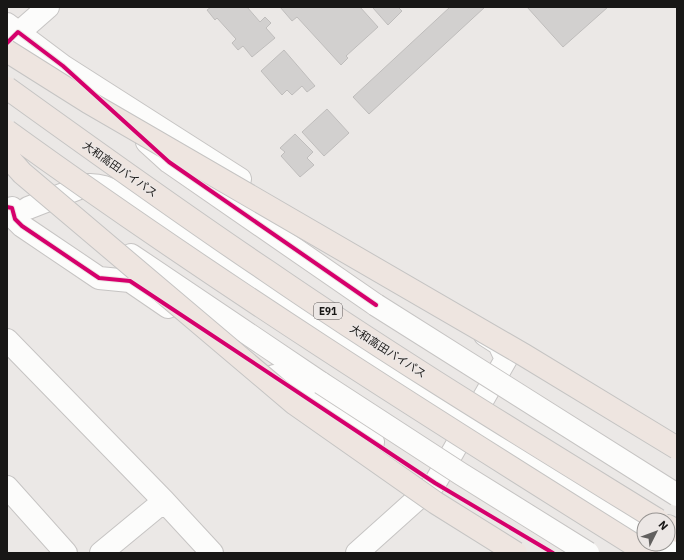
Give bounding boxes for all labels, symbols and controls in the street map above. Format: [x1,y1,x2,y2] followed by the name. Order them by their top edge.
[80,138,160,200] street label: 大和高田バイパス
[314,303,342,319] road number: E91
[347,321,429,381] street label: 大和高田バイパス
[636,512,676,552] north arrow
[656,518,671,533] text: N

